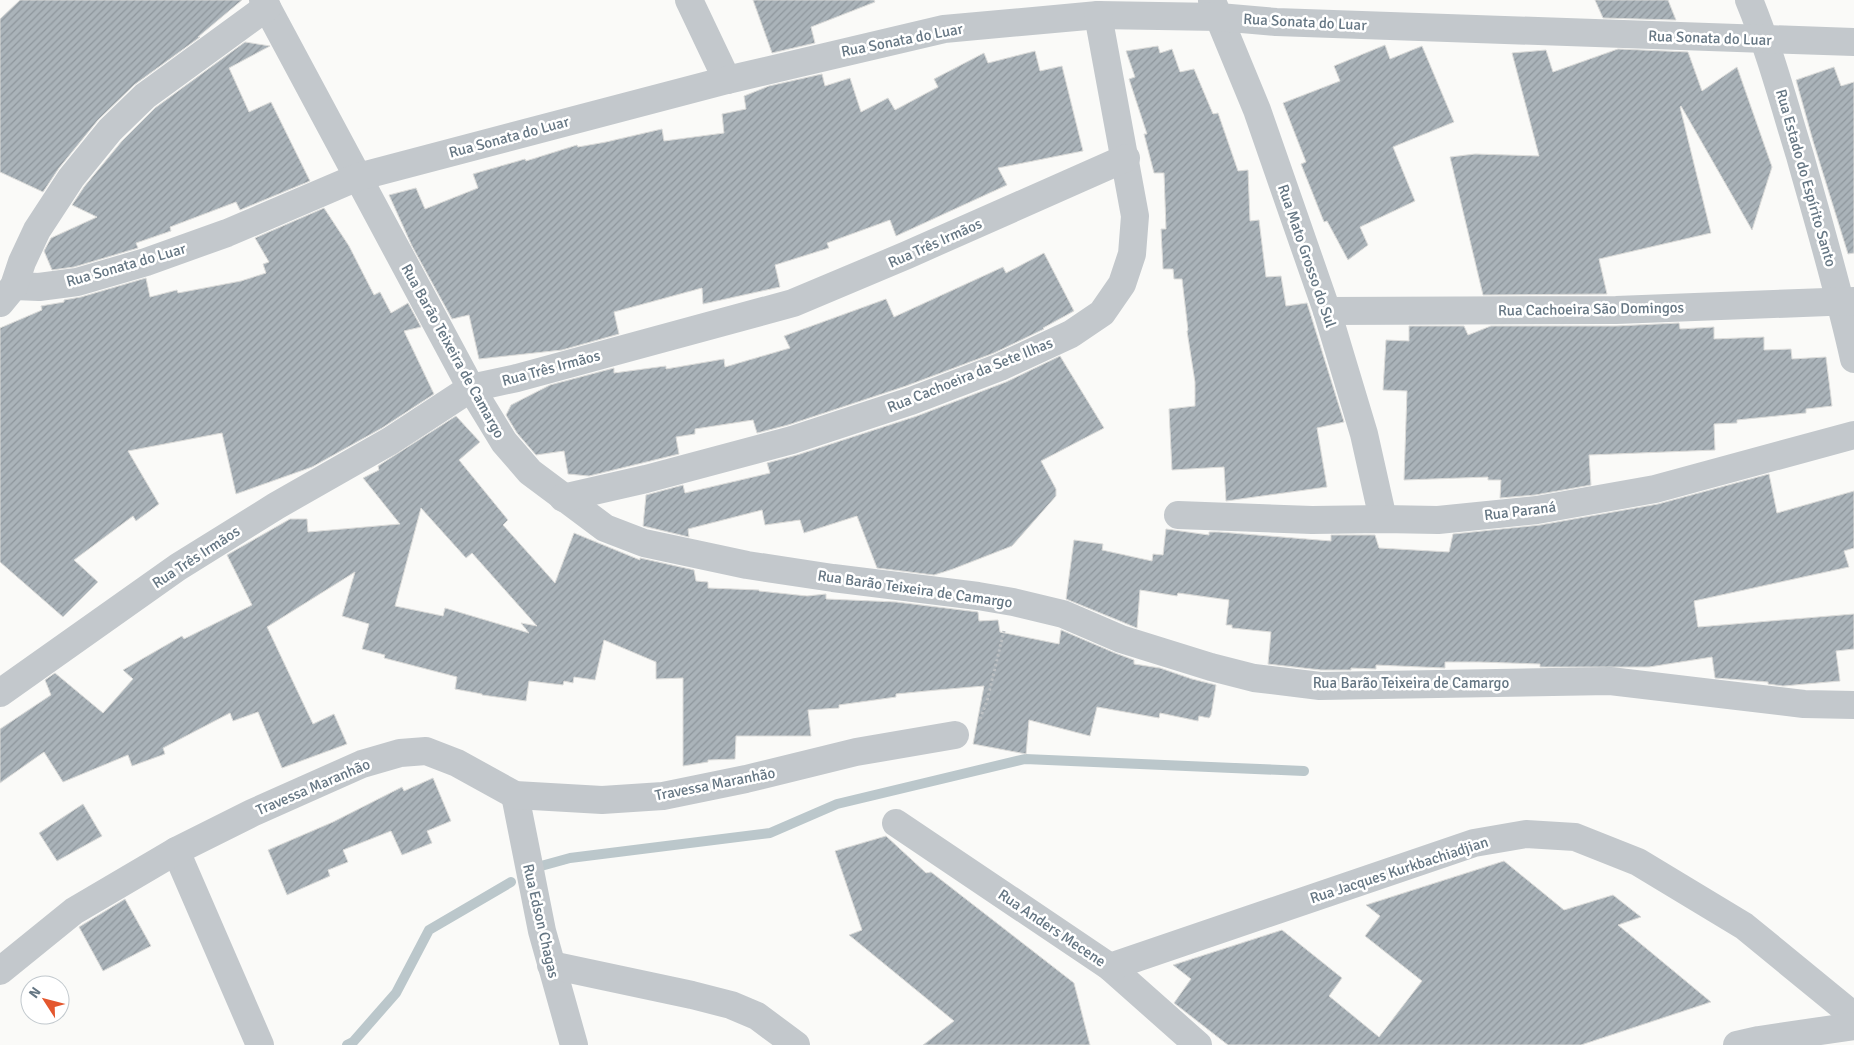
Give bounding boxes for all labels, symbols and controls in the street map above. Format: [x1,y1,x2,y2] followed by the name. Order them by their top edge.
[1243,10,1368,34] street label: Rua Sonata do Luar
[840,19,965,61] street label: Rua Sonata do Luar
[1648,27,1773,49] street label: Rua Sonata do Luar
[1772,87,1840,269] street label: Rua Estado do Espírito Santo
[447,112,571,162] street label: Rua Sonata do Luar
[1274,182,1340,330] street label: Rua Mato Grosso do Sul
[885,214,985,272] street label: Rua Três Irmãos
[64,239,188,291] street label: Rua Sonata do Luar
[397,261,509,442] street label: Rua Barão Teixeira de Camargo
[1498,298,1685,320] street label: Rua Cachoeira São Domingos
[885,333,1056,416] street label: Rua Cachoeira da Sete Ilhas
[500,346,602,390] street label: Rua Três Irmãos
[1483,498,1557,524] street label: Rua Paraná
[149,522,244,592] street label: Rua Três Irmãos
[816,566,1014,612] street label: Rua Barão Teixeira de Camargo
[1313,674,1510,692] street label: Rua Barão Teixeira de Camargo
[253,755,373,819] street label: Travessa Maranhão
[653,763,777,804] street label: Travessa Maranhão
[1308,833,1490,907] street label: Rua Jacques Kurkbachiadjian
[519,862,563,980] street label: Rua Edson Chagas
[995,885,1109,971] street label: Rua Anders Mecene
[20,975,70,1025] north arrow
[25,984,45,1002] text: N

